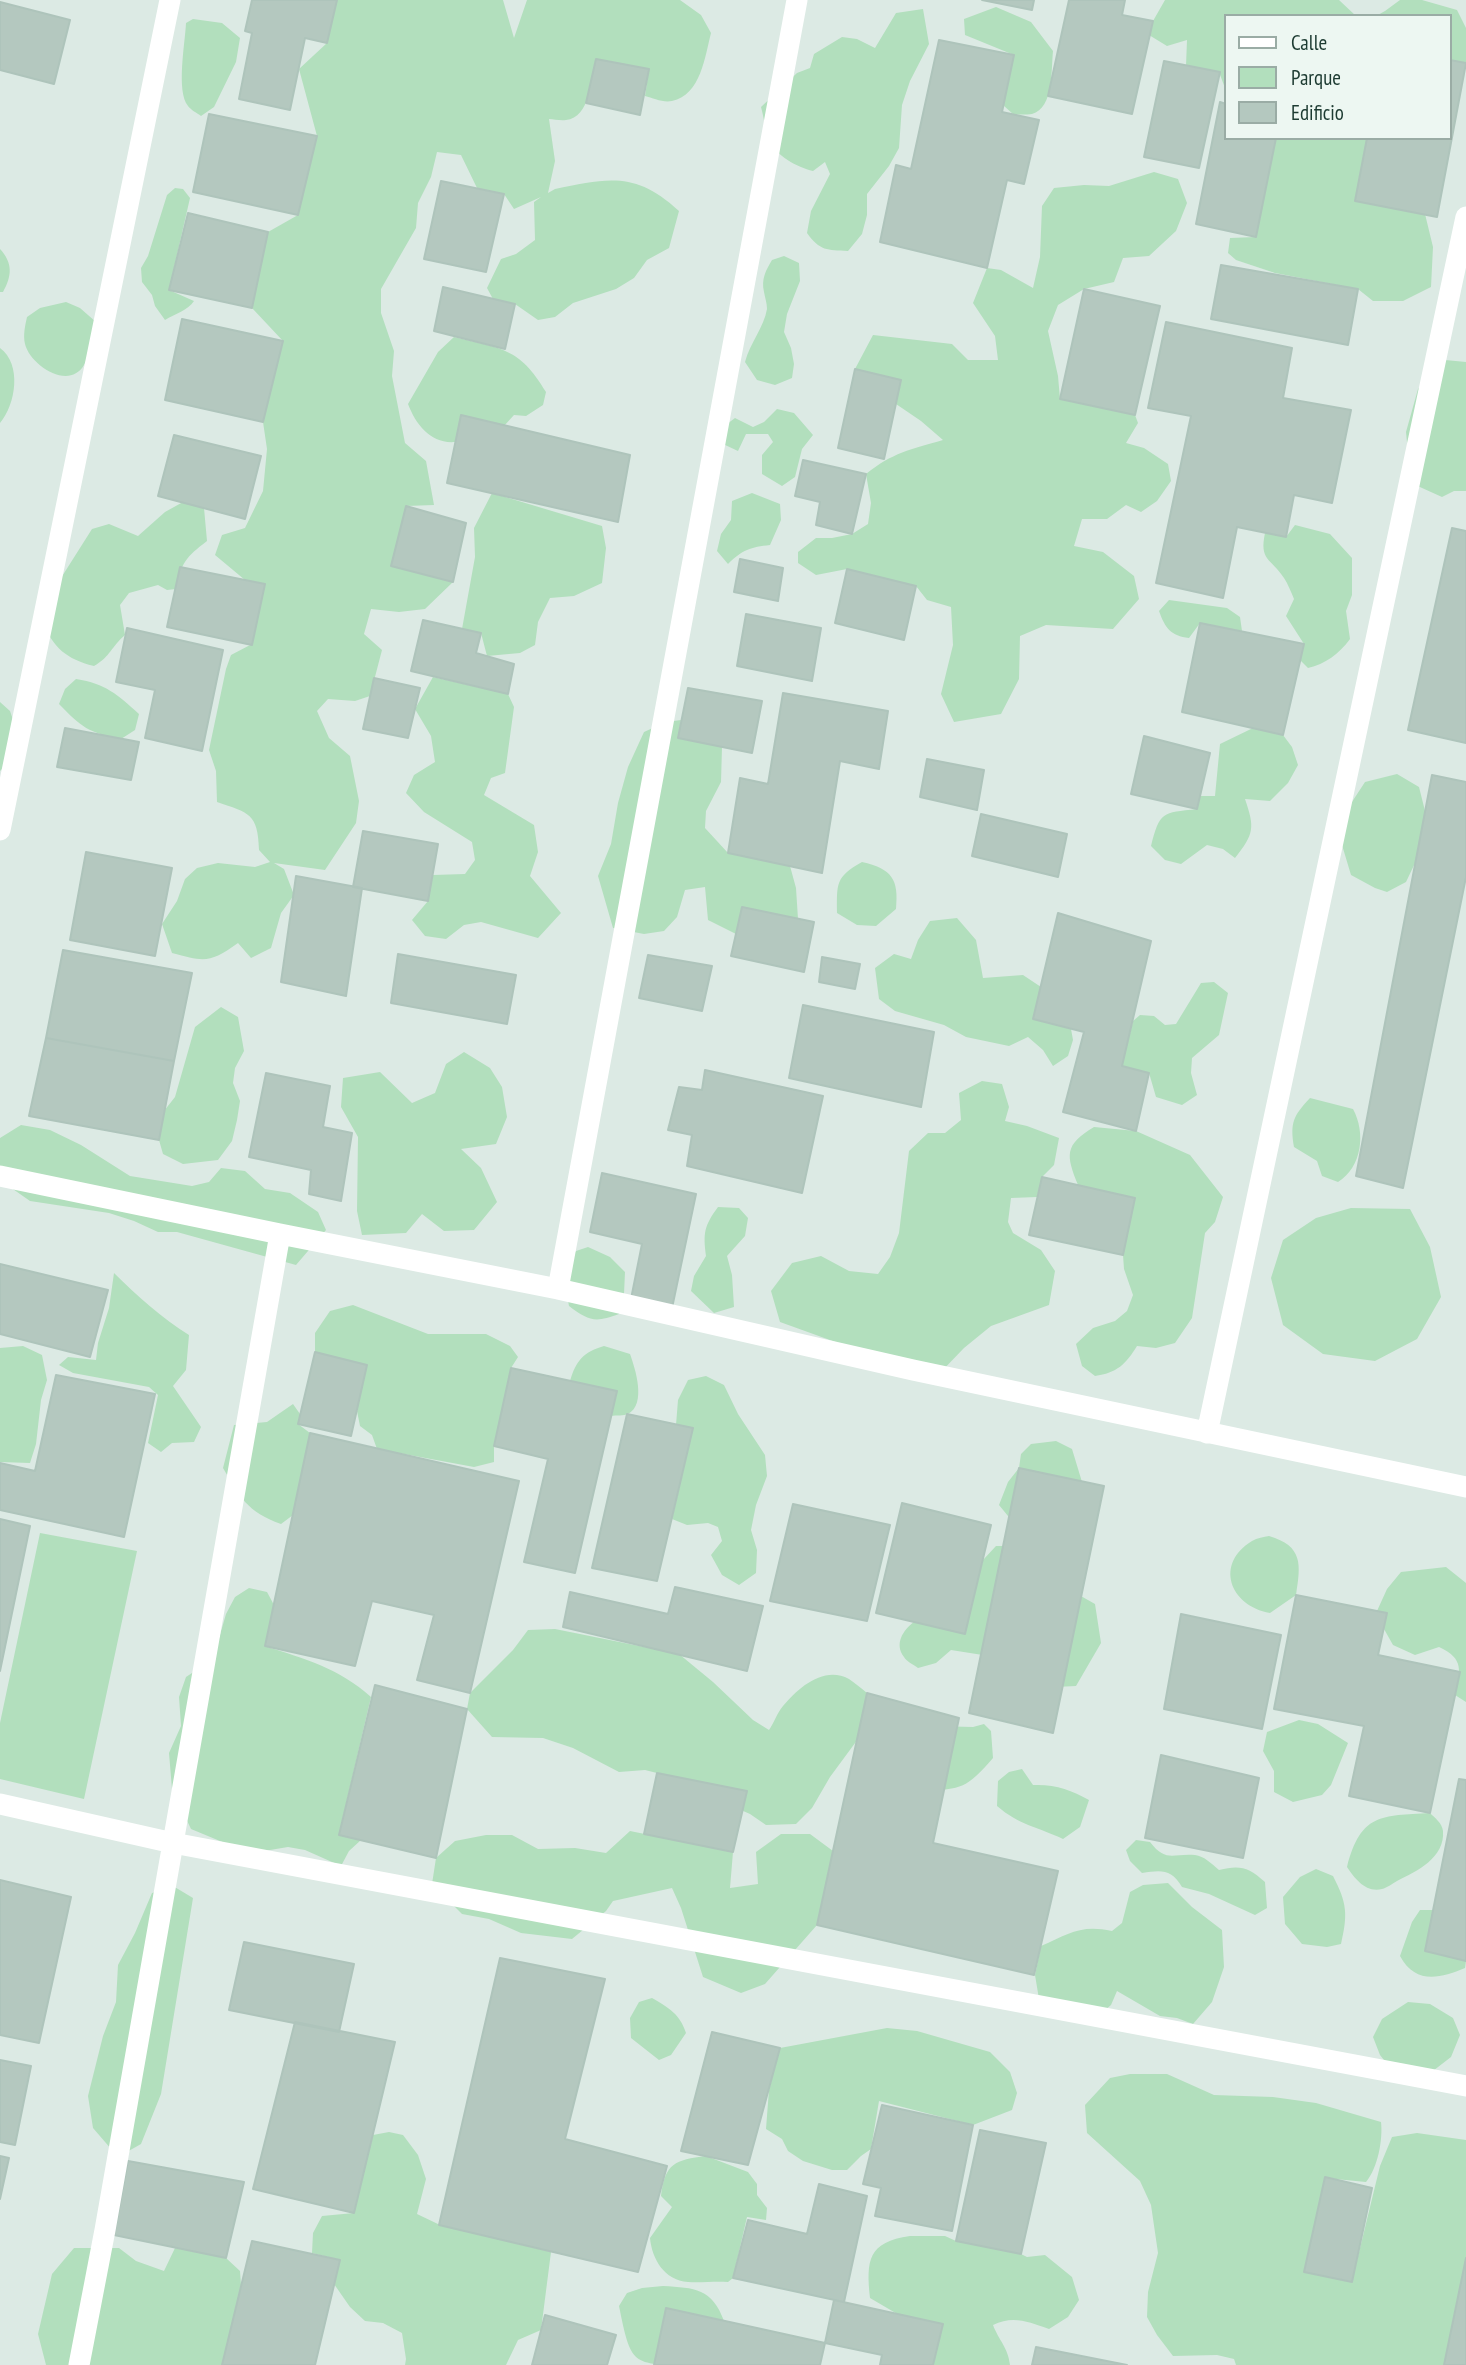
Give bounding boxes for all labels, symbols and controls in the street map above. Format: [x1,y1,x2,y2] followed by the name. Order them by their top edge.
[1224,14,1452,140] legend
[1291,29,1327,56] text: Calle
[1291,64,1341,91] text: Parque
[1291,99,1344,126] text: Edificio

